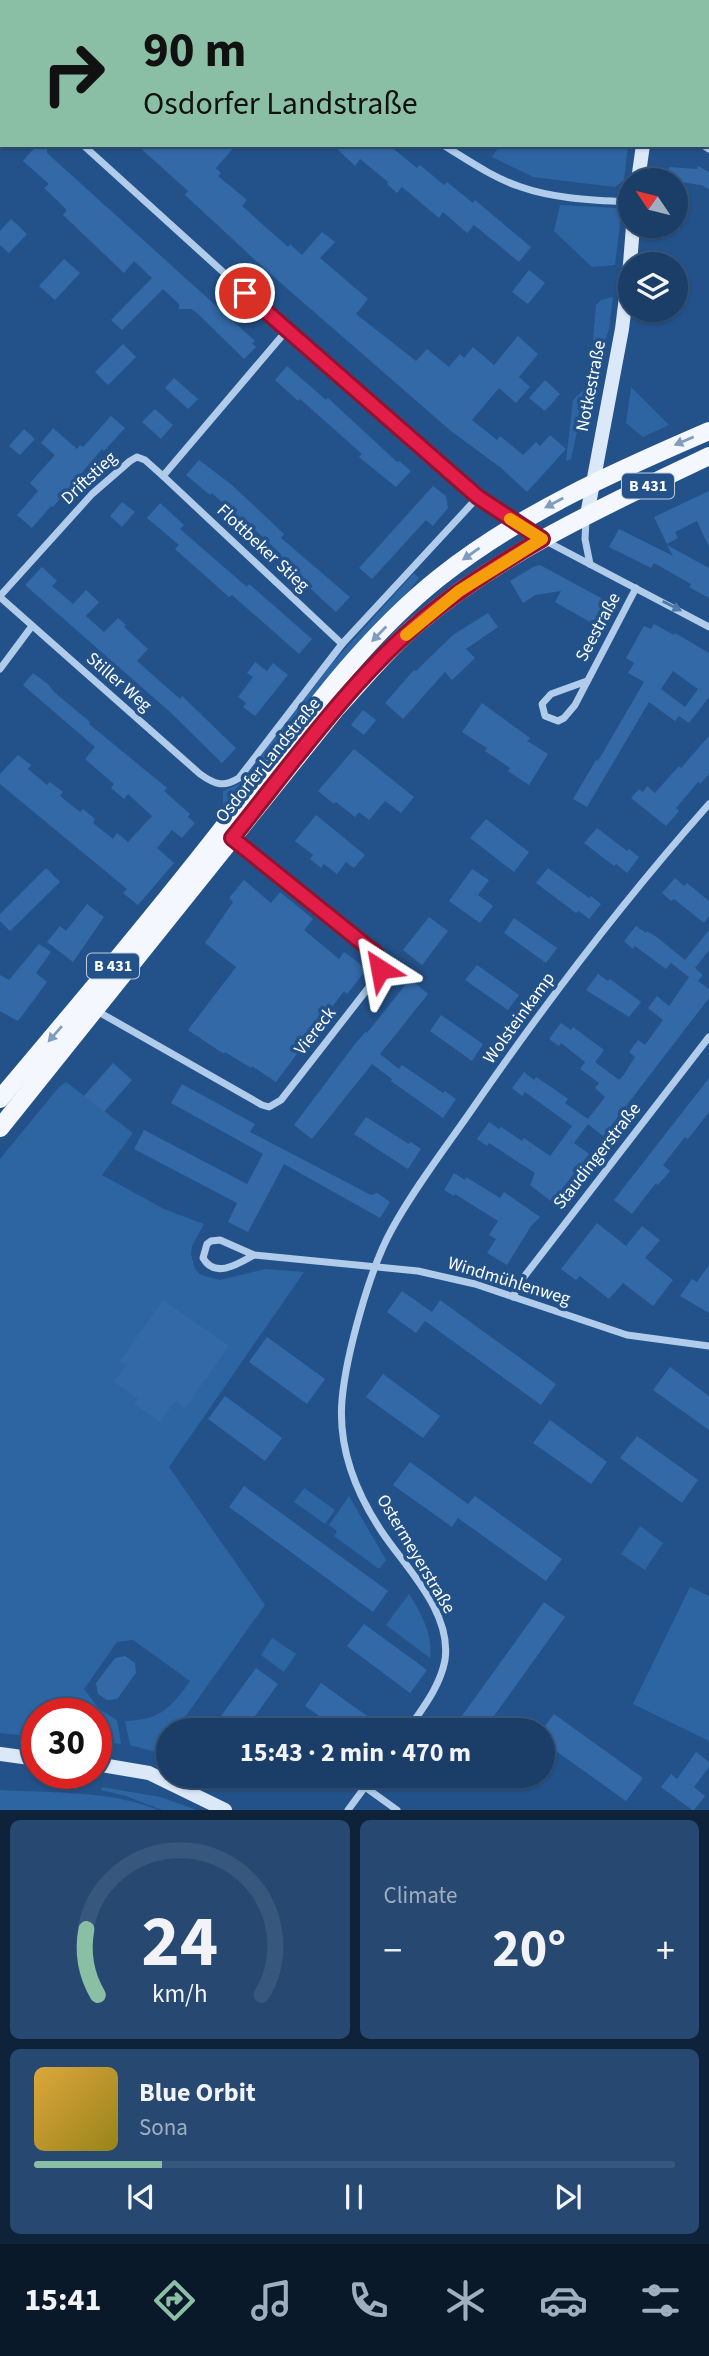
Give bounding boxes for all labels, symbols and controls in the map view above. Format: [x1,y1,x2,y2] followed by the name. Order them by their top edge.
[143,16,247,86] text: 90 m
[28,28,119,119] icon: right
[143,81,418,127] text: Osdorfer Landstraße
[618,168,688,238] north arrow
[618,168,688,322] map controls
[618,252,688,322] button: layers
[215,263,275,323] pin
[226,274,264,312] icon: arrive
[570,338,612,434] street label: Notkestraße
[674,436,695,447] one-way arrow
[56,446,122,510] street label: Driftstieg
[622,474,674,499] road number: B 431
[544,497,564,508] one-way arrow
[211,498,315,598] street label: Flottbeker Stieg
[462,547,481,560] one-way arrow
[569,588,627,666] street label: Seestraße
[662,601,682,612] one-way arrow
[372,625,388,642] one-way arrow
[81,646,157,718] street label: Stiller Weg
[210,692,326,828] street label: Osdorfer Landstraße
[343,932,417,1006] position arrow
[87,954,139,978] road number: B 431
[477,967,561,1069] street label: Wolsteinkamp
[288,1002,342,1060] street label: Viereck
[48,1026,63,1043] one-way arrow
[547,1097,647,1215] street label: Staudingerstraße
[445,1250,573,1312] street label: Windmühlenweg
[371,1490,462,1618] street label: Ostermeyerstraße
[21,1698,112,1789] speed limit sign: 30
[240,1734,471,1771] text: 15:43 · 2 min · 470 m
[384,1879,457,1912] text: Climate
[141,1891,218,1995] text: 24
[492,1913,566,1987] text: 20°
[384,1924,402,1978] text: −
[656,1924,675,1978] text: +
[152,1976,208,2012] text: km/h
[139,2074,256,2111] text: Blue Orbit
[139,2111,188,2144] text: Sona
[122,2178,160,2216] icon: previous
[335,2178,373,2216] icon: pause
[549,2178,587,2216] icon: next
[150,2276,199,2325] icon: directions
[247,2276,296,2325] icon: music
[344,2276,393,2325] icon: phone
[441,2276,490,2325] icon: climate
[539,2276,588,2325] icon: car
[636,2276,685,2325] icon: filters
[24,2277,101,2323] text: 15:41

